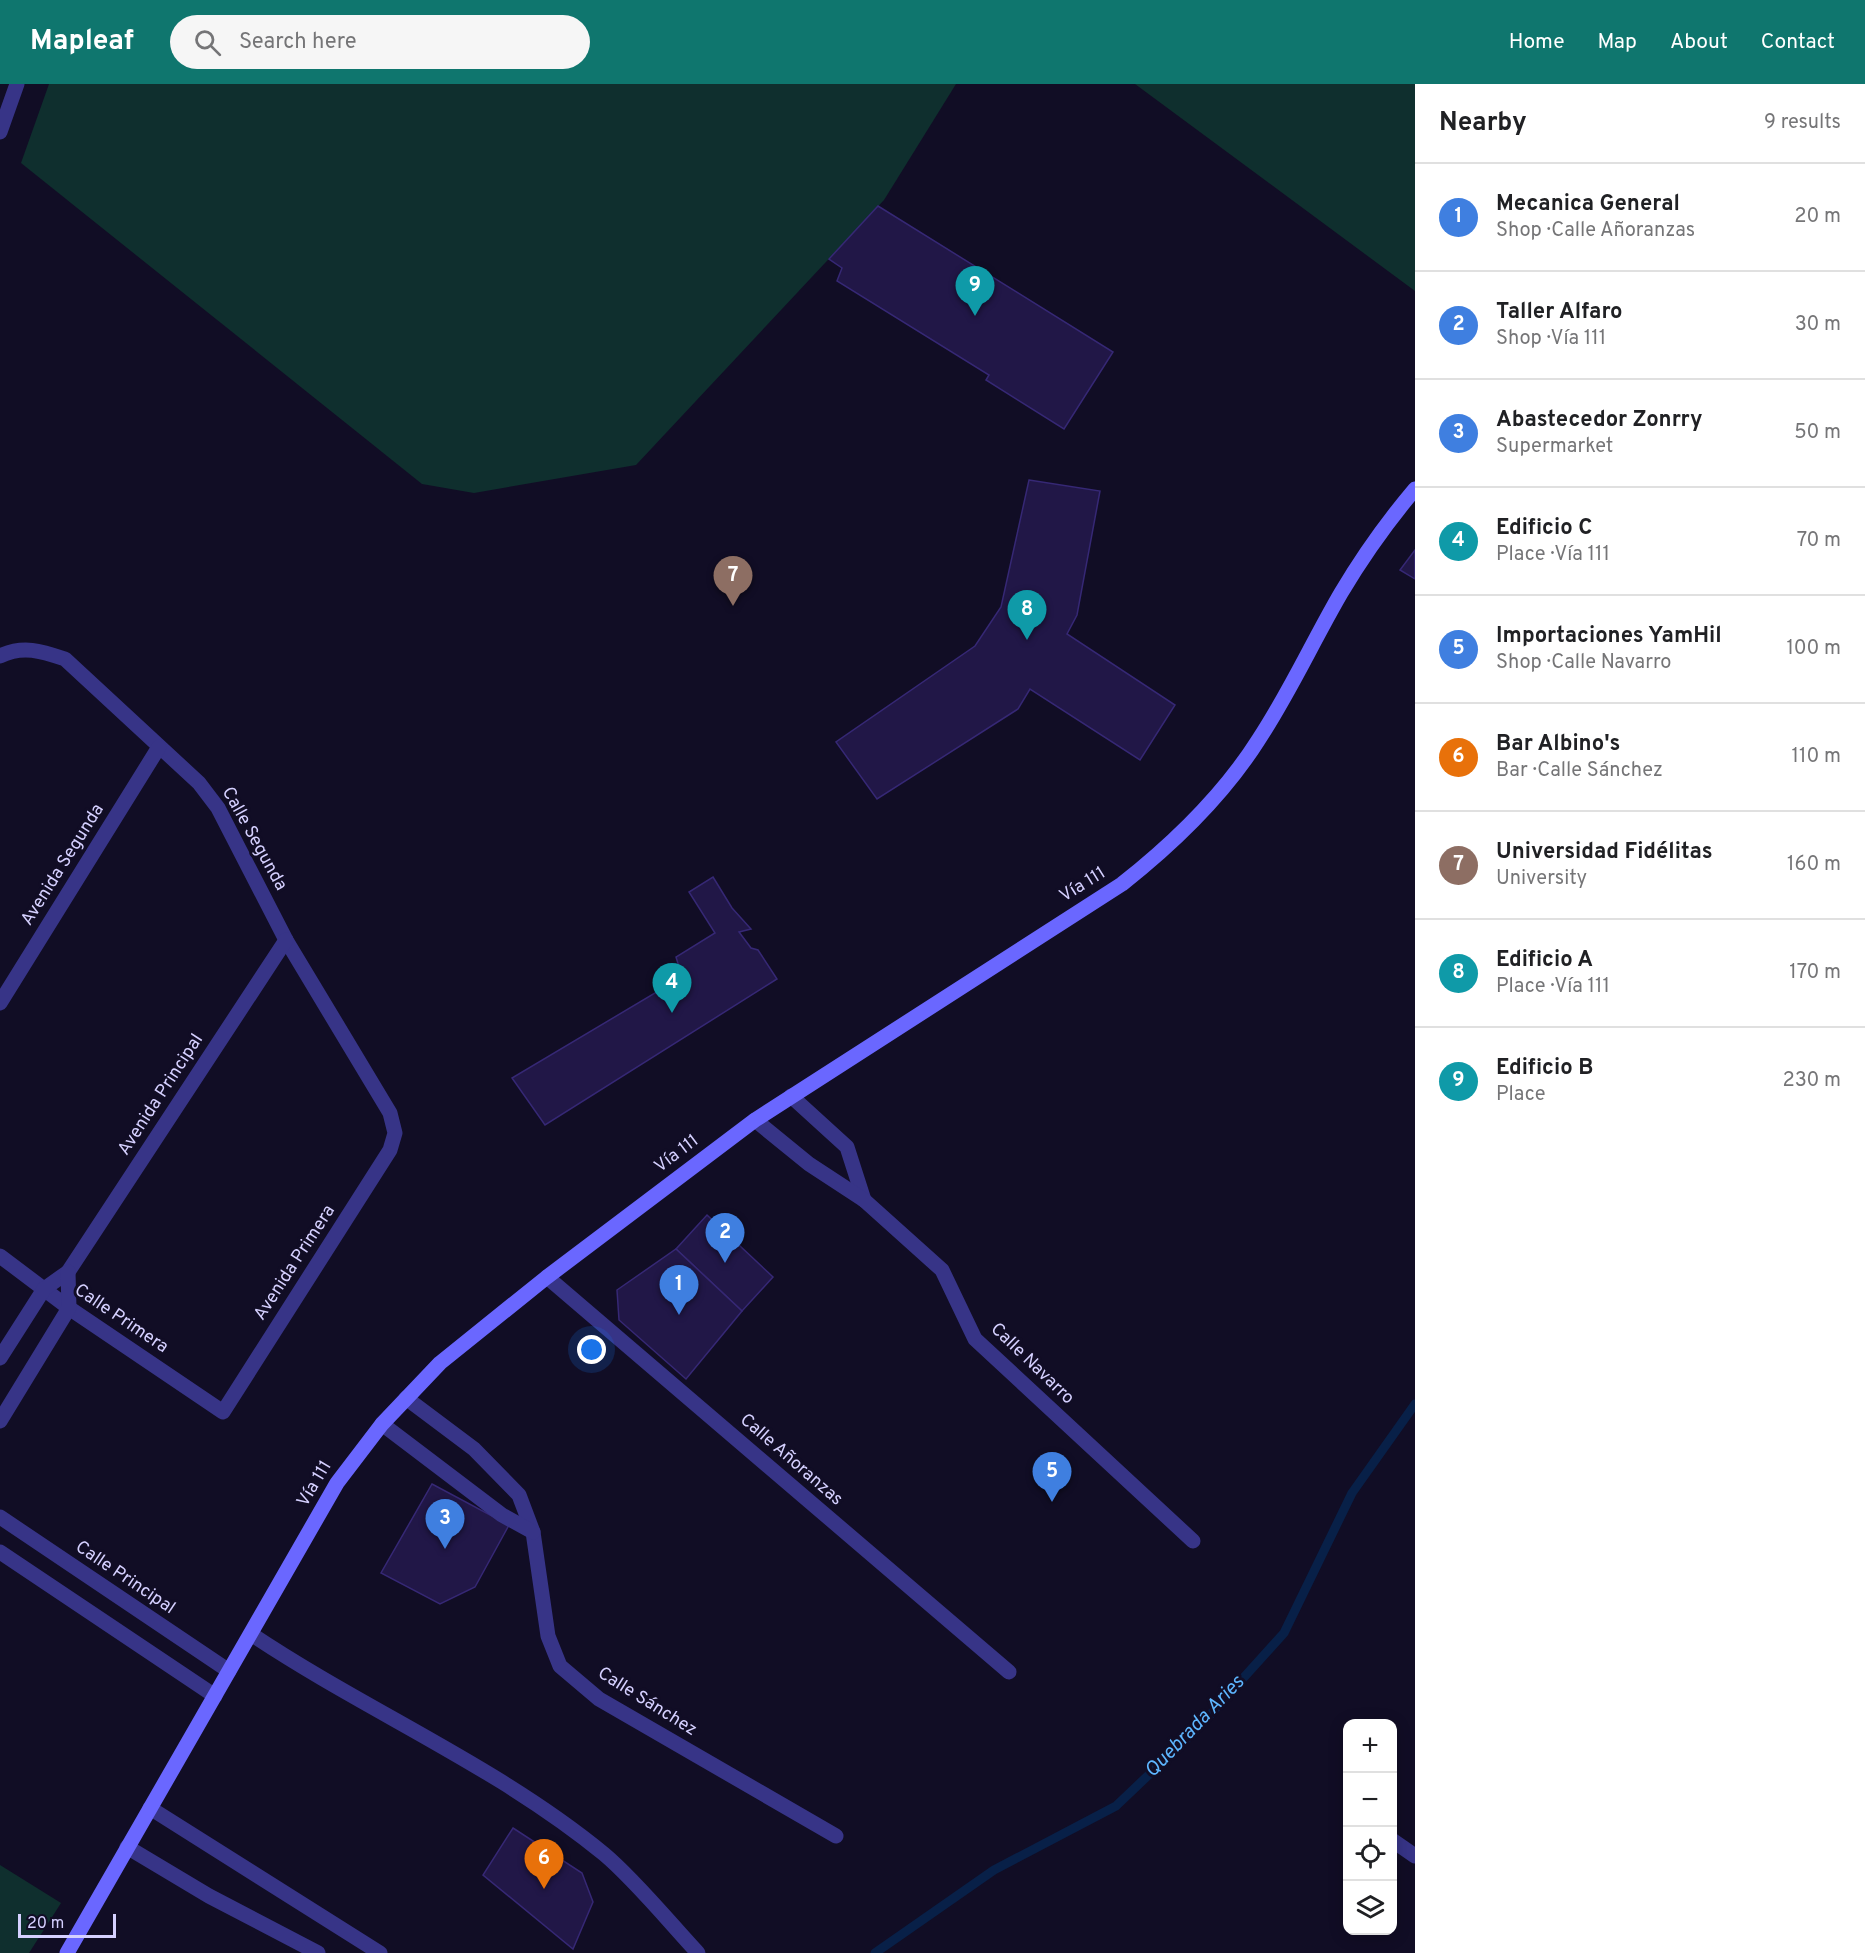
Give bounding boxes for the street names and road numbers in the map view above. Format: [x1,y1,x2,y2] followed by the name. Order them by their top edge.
[216,783,292,895] street label: Calle Segunda
[16,800,110,930] street label: Avenida Segunda
[1056,862,1110,908] street label: Vía 111
[113,1030,209,1160] street label: Avenida Principal
[650,1130,704,1178] street label: Vía 111
[249,1201,341,1325] street label: Avenida Primera
[69,1279,173,1359] street label: Calle Primera
[985,1318,1079,1410] street label: Calle Navarro
[735,1409,847,1511] street label: Calle Añoranzas
[292,1457,338,1511] street label: Vía 111
[71,1536,179,1620] street label: Calle Principal
[593,1662,701,1742] street label: Calle Sánchez

